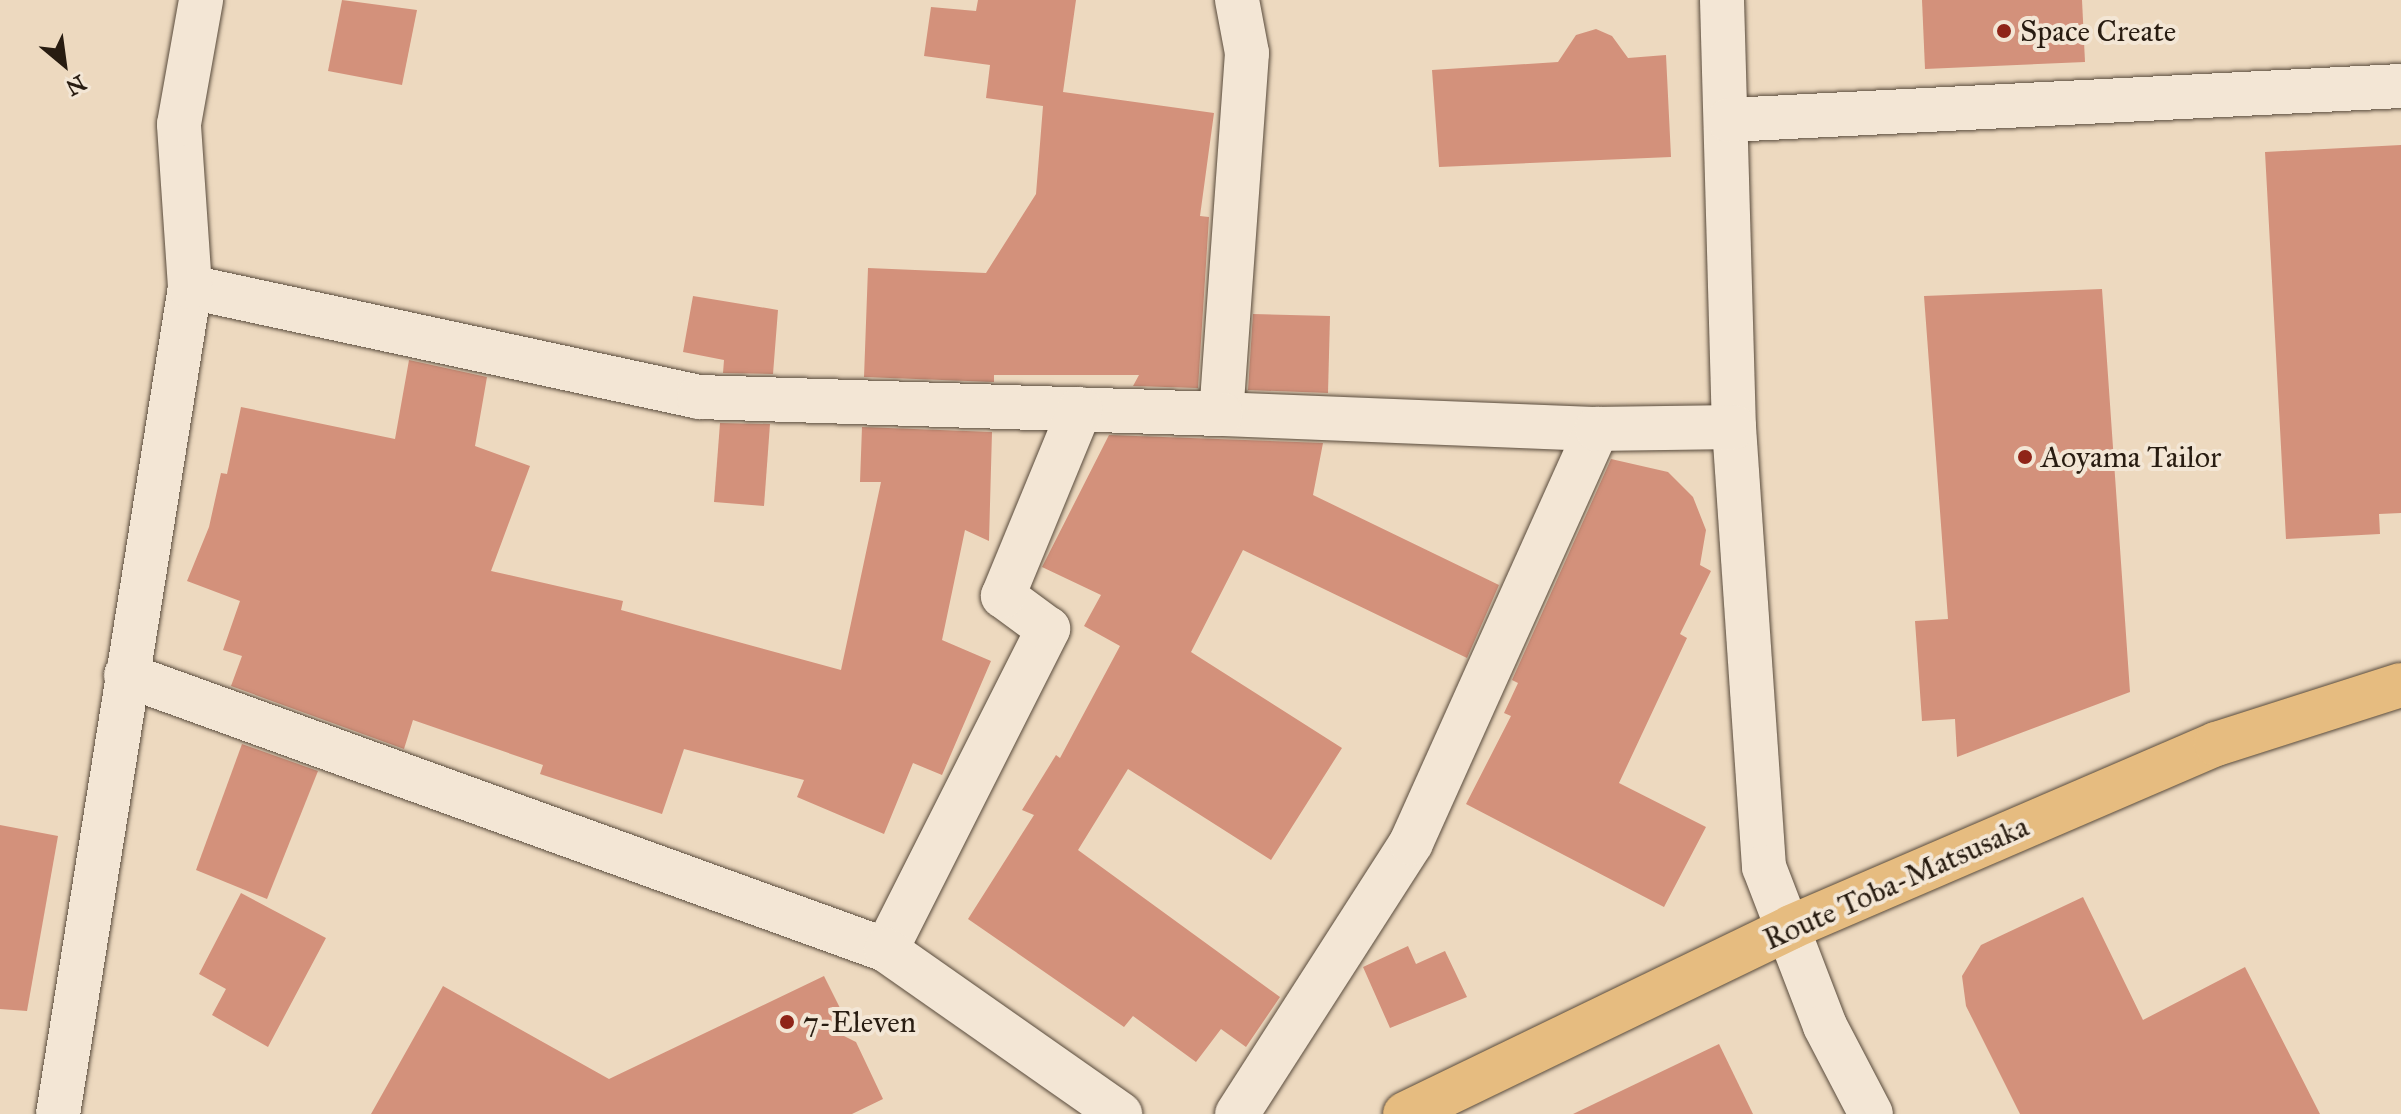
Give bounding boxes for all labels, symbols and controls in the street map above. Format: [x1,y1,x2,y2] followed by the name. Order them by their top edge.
[2020,13,2176,49] place label: Space Create
[1995,22,2013,40] marker: Space Create
[24,24,104,104] north arrow
[61,69,91,102] text: N
[2041,439,2221,475] place label: Aoyama Tailor
[2016,448,2034,466] marker: Aoyama Tailor
[1758,808,2034,958] street label: Route Toba-Matsusaka
[803,1004,916,1040] place label: 7-Eleven
[778,1013,796,1031] marker: 7-Eleven

